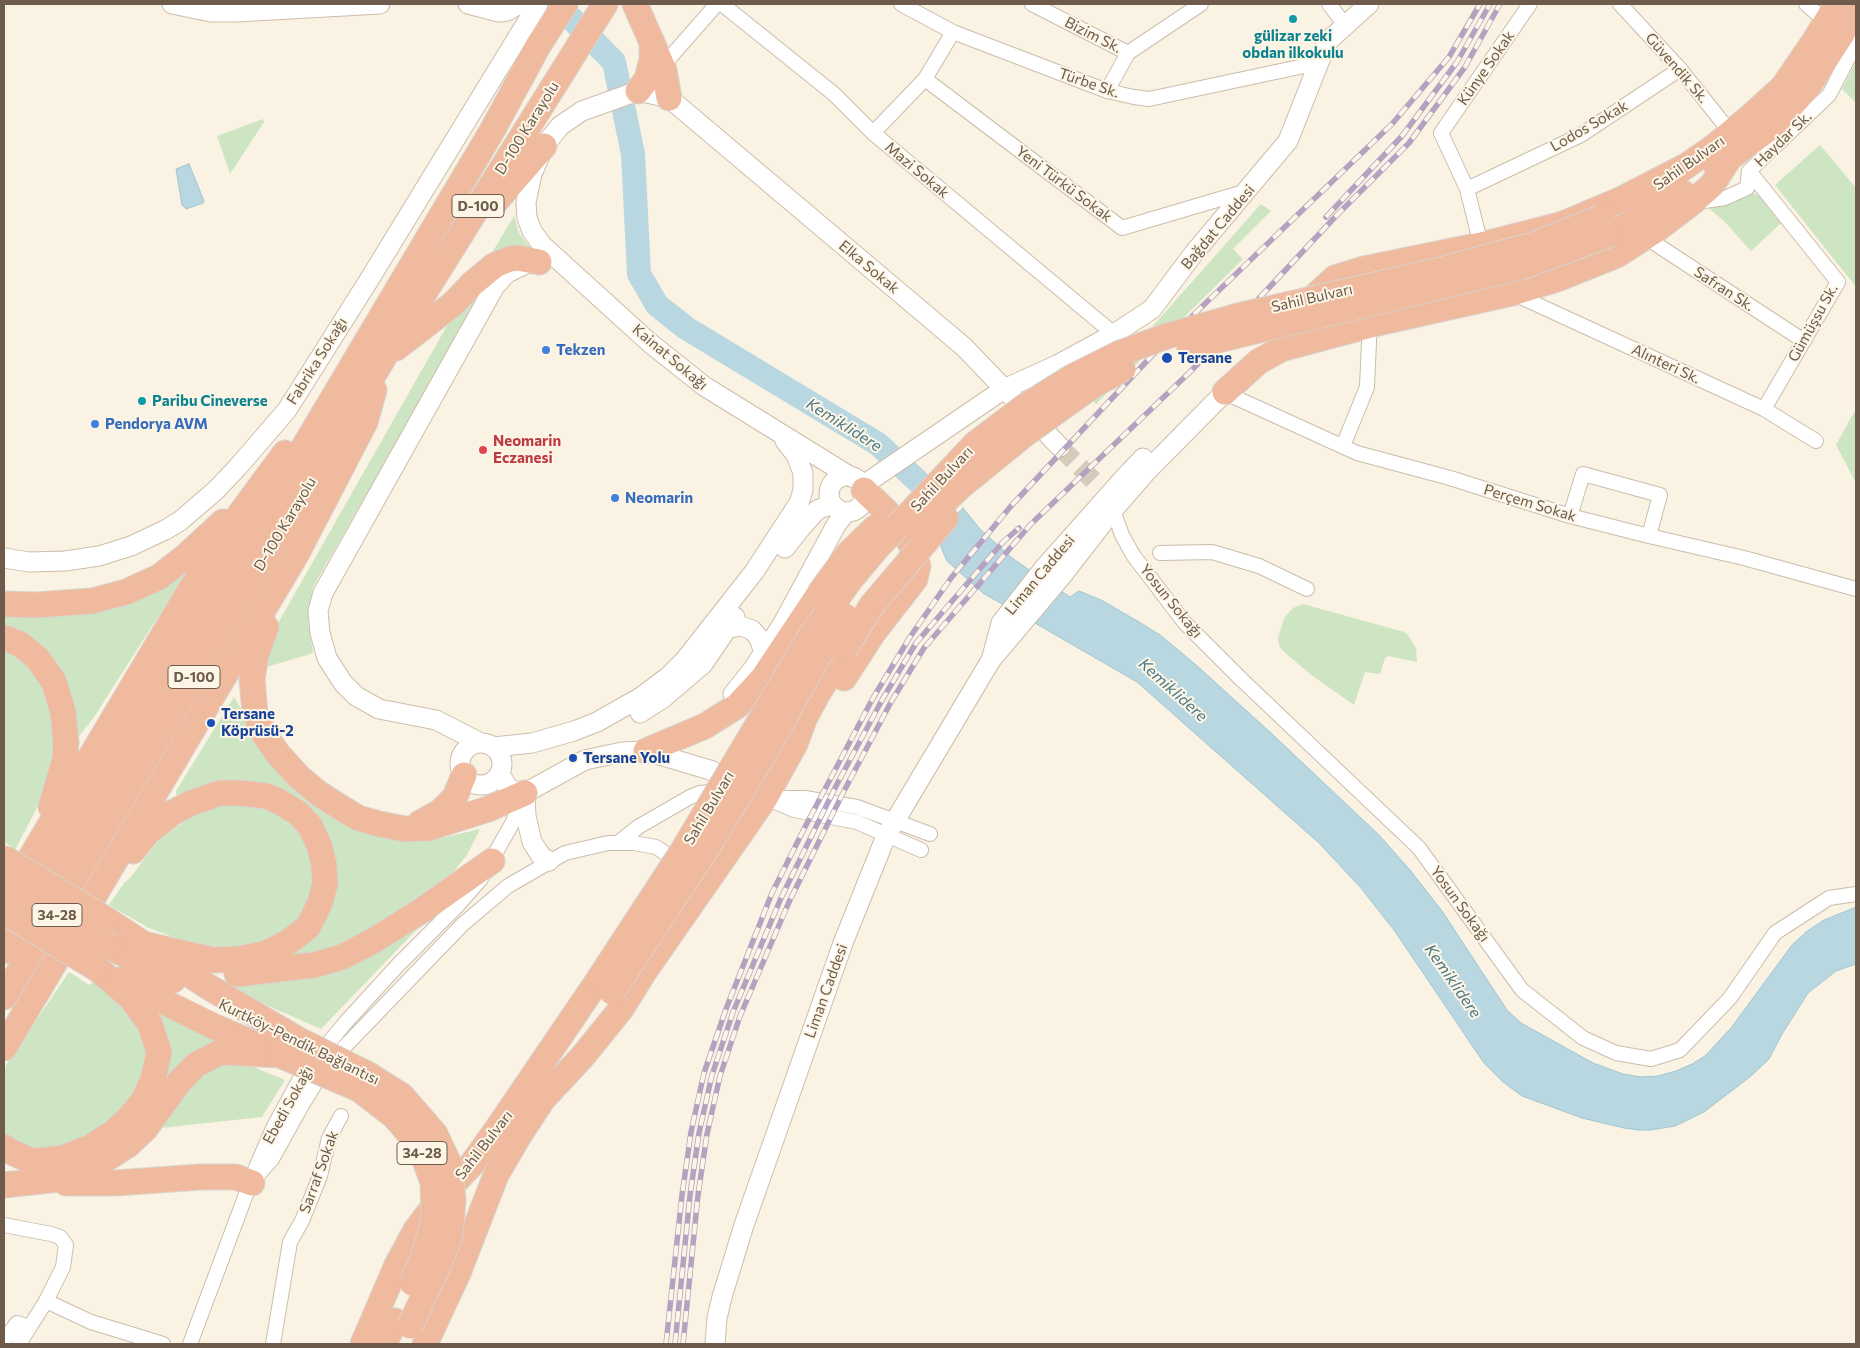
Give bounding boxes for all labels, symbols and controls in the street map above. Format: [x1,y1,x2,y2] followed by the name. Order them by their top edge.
[1062,13,1124,57] street label: Bizim Sk.
[1287,13,1299,25] marker: gülizar zeki obdan ilkokulu
[1242,27,1344,62] place label: gülizar zeki obdan ilkokulu
[1454,27,1518,109] street label: Künye Sokak
[1642,29,1712,107] street label: Güvendik Sk.
[1056,64,1122,102] street label: Türbe Sk.
[491,78,563,178] street label: D-100 Karayolu
[1547,97,1631,155] street label: Lodos Sokak
[1751,107,1815,171] street label: Haydar Sk.
[1650,132,1728,194] street label: Sahil Bulvarı
[881,138,953,202] street label: Mazi Sokak
[1012,142,1116,226] street label: Yeni Türkü Sokak
[1177,181,1259,273] street label: Bağdat Caddesi
[452,195,504,218] road number: D-100
[835,237,903,297] street label: Elka Sokak
[1691,263,1757,315] street label: Safran Sk.
[1270,280,1354,316] street label: Sahil Bulvarı
[1784,281,1842,365] street label: Gümüşsu Sk.
[283,314,351,408] street label: Fabrika Sokağı
[629,320,711,394] street label: Kainat Sokağı
[1629,340,1703,388] street label: Alınteri Sk.
[556,341,605,359] place label: Tekzen
[540,344,552,356] marker: Tekzen
[1178,349,1232,367] place label: Tersane
[1160,351,1174,365] marker: Tersane
[152,392,268,410] place label: Paribu Cineverse
[803,394,885,456] water label: Kemiklidere
[136,395,148,407] marker: Paribu Cineverse
[105,415,208,433] place label: Pendorya AVM
[89,418,101,430] marker: Pendorya AVM
[493,432,561,467] place label: Neomarin Eczanesi
[907,443,977,515] street label: Sahil Bulvarı
[477,444,489,456] marker: Neomarin Eczanesi
[250,474,320,574] street label: D-100 Karayolu
[1481,480,1579,526] street label: Perçem Sokak
[625,489,693,507] place label: Neomarin
[609,492,621,504] marker: Neomarin
[1001,531,1079,619] street label: Liman Caddesi
[1136,561,1206,641] street label: Yosun Sokağı
[1135,654,1211,726] water label: Kemiklidere
[168,666,220,689] road number: D-100
[221,705,294,740] place label: Tersane Köprüsü-2
[205,717,217,729] marker: Tersane Köprüsü-2
[583,749,670,767] place label: Tersane Yolu
[567,752,579,764] marker: Tersane Yolu
[680,768,738,848] street label: Sahil Bulvarı
[1426,862,1494,946] street label: Yosun Sokağı
[32,904,82,926] road number: 34-28
[1421,940,1485,1022] water label: Kemiklidere
[801,941,851,1041] street label: Liman Caddesi
[216,995,382,1089] street label: Kurtköy-Pendik Bağlantısı
[259,1063,317,1147] street label: Ebedi Sokağı
[451,1107,517,1183] street label: Sahil Bulvarı
[296,1128,342,1216] street label: Sarraf Sokak
[397,1142,447,1164] road number: 34-28

